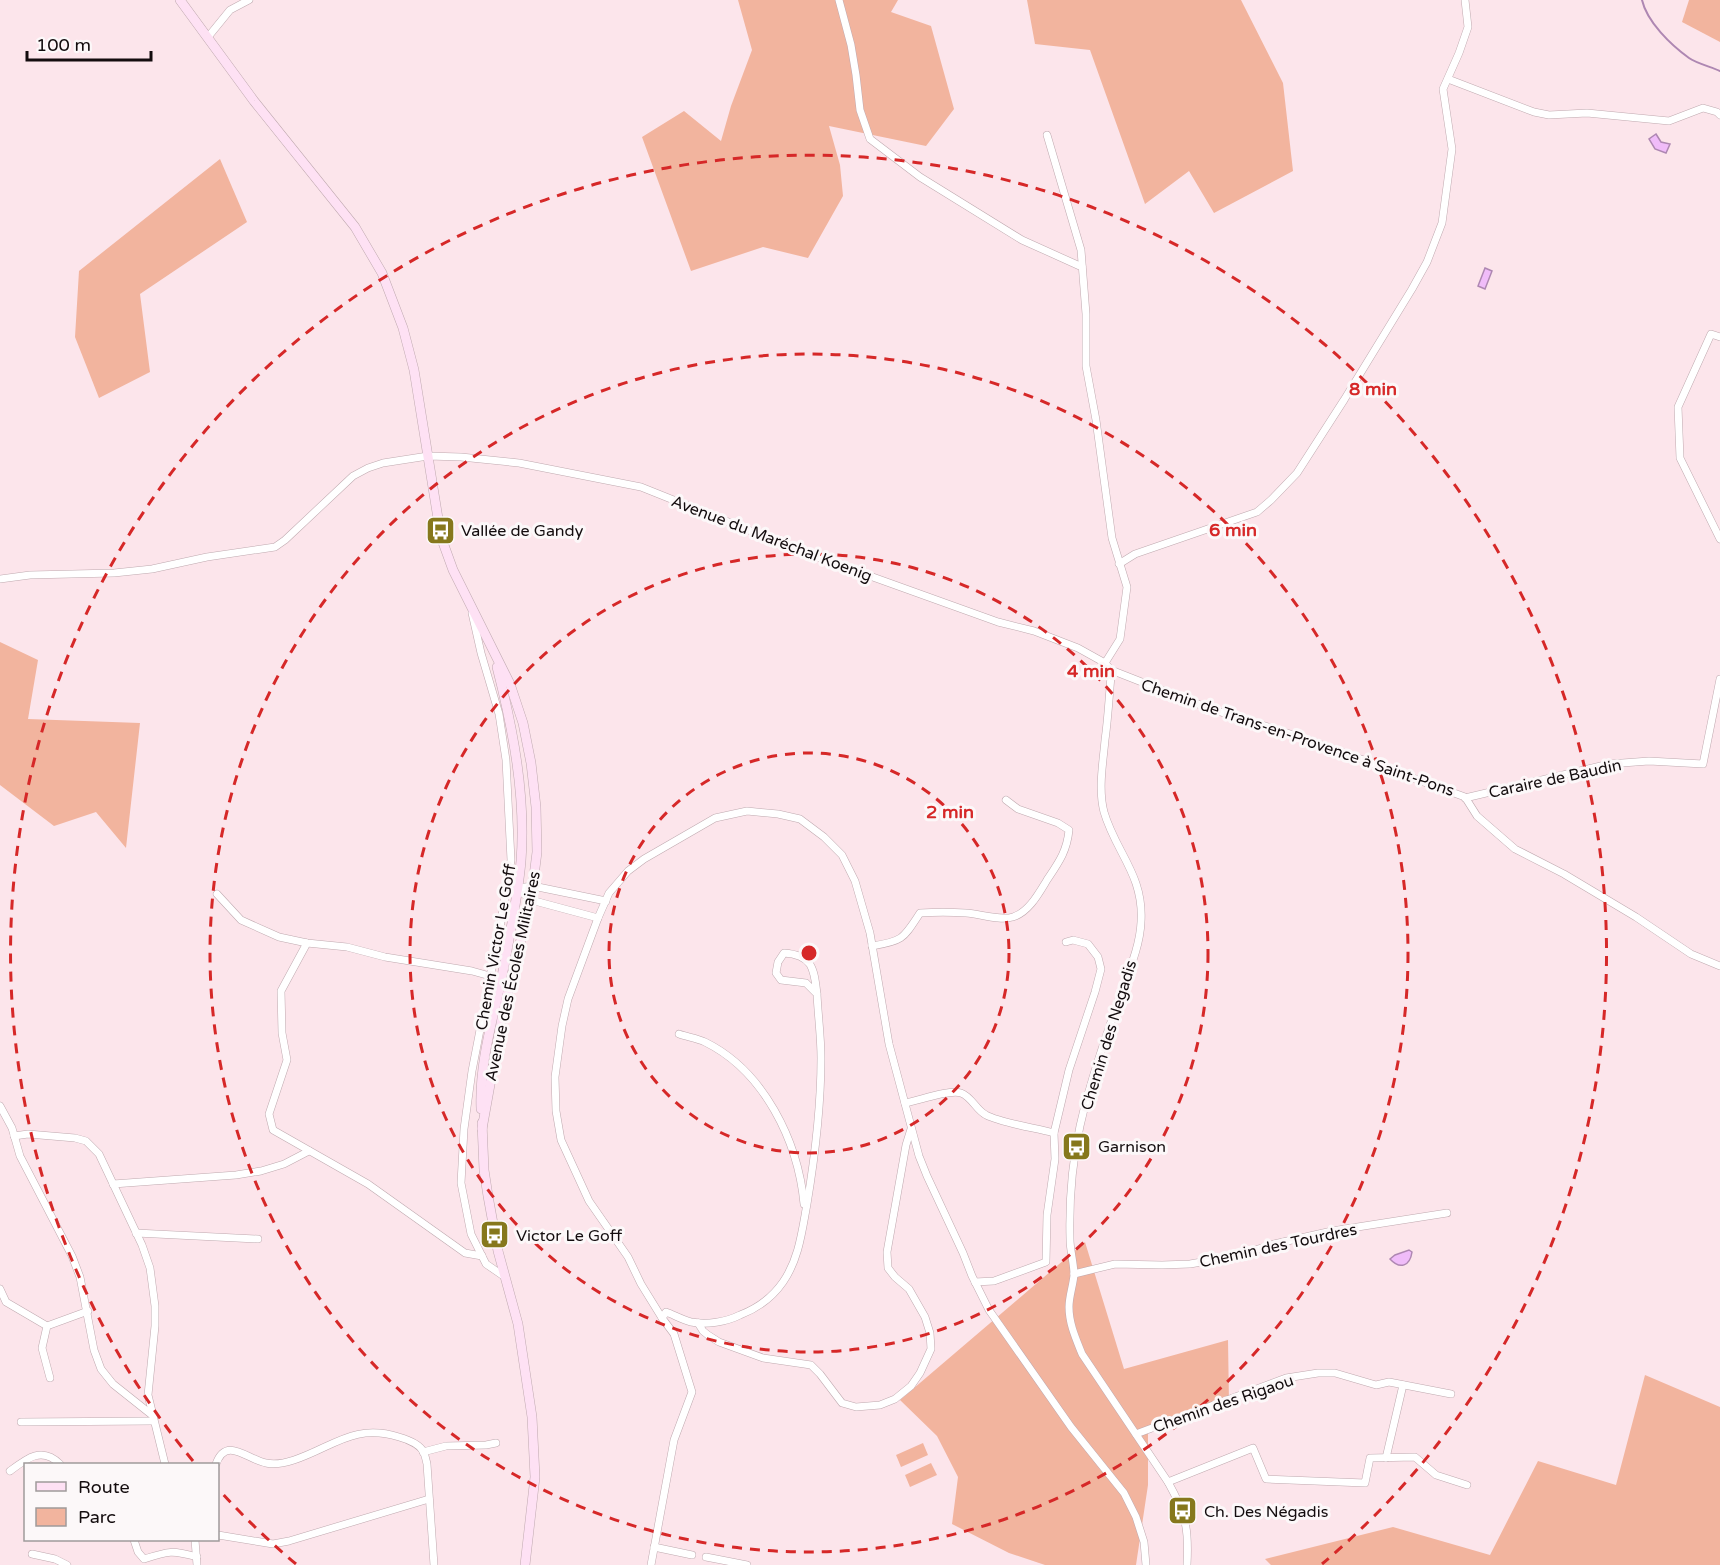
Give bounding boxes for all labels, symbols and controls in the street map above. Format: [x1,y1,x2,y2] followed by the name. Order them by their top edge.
[27,24,152,62] scale bar
[36,34,91,56] text: 100 m
[1349,378,1397,400] text: 8 min
[668,491,875,587] street label: Avenue du Maréchal Koenig
[424,514,456,546] bus stop icon: Vallée de Gandy
[1209,519,1257,541] text: 6 min
[461,521,584,541] place label: Vallée de Gandy
[1067,660,1115,682] text: 4 min
[1138,675,1457,801] street label: Chemin de Trans-en-Provence à Saint-Pons
[1487,755,1623,803] street label: Caraire de Baudin
[926,801,974,823] text: 2 min
[472,862,521,1032] street label: Chemin Victor Le Goff
[481,869,545,1083] street label: Avenue des Écoles Militaires
[799,943,819,963] centre of rings
[1077,958,1141,1113] street label: Chemin des Negadis
[1061,1130,1093,1162] bus stop icon: Garnison
[1098,1137,1166,1157] place label: Garnison
[479,1219,511,1251] bus stop icon: Victor Le Goff
[1198,1220,1359,1272] street label: Chemin des Tourdres
[516,1226,623,1246] place label: Victor Le Goff
[1150,1370,1296,1437] street label: Chemin des Rigaou
[24,1463,219,1541] legend
[78,1476,130,1498] text: Route
[1167,1495,1199,1527] bus stop icon: Ch. Des Négadis
[1204,1502,1328,1522] place label: Ch. Des Négadis
[78,1506,116,1528] text: Parc

